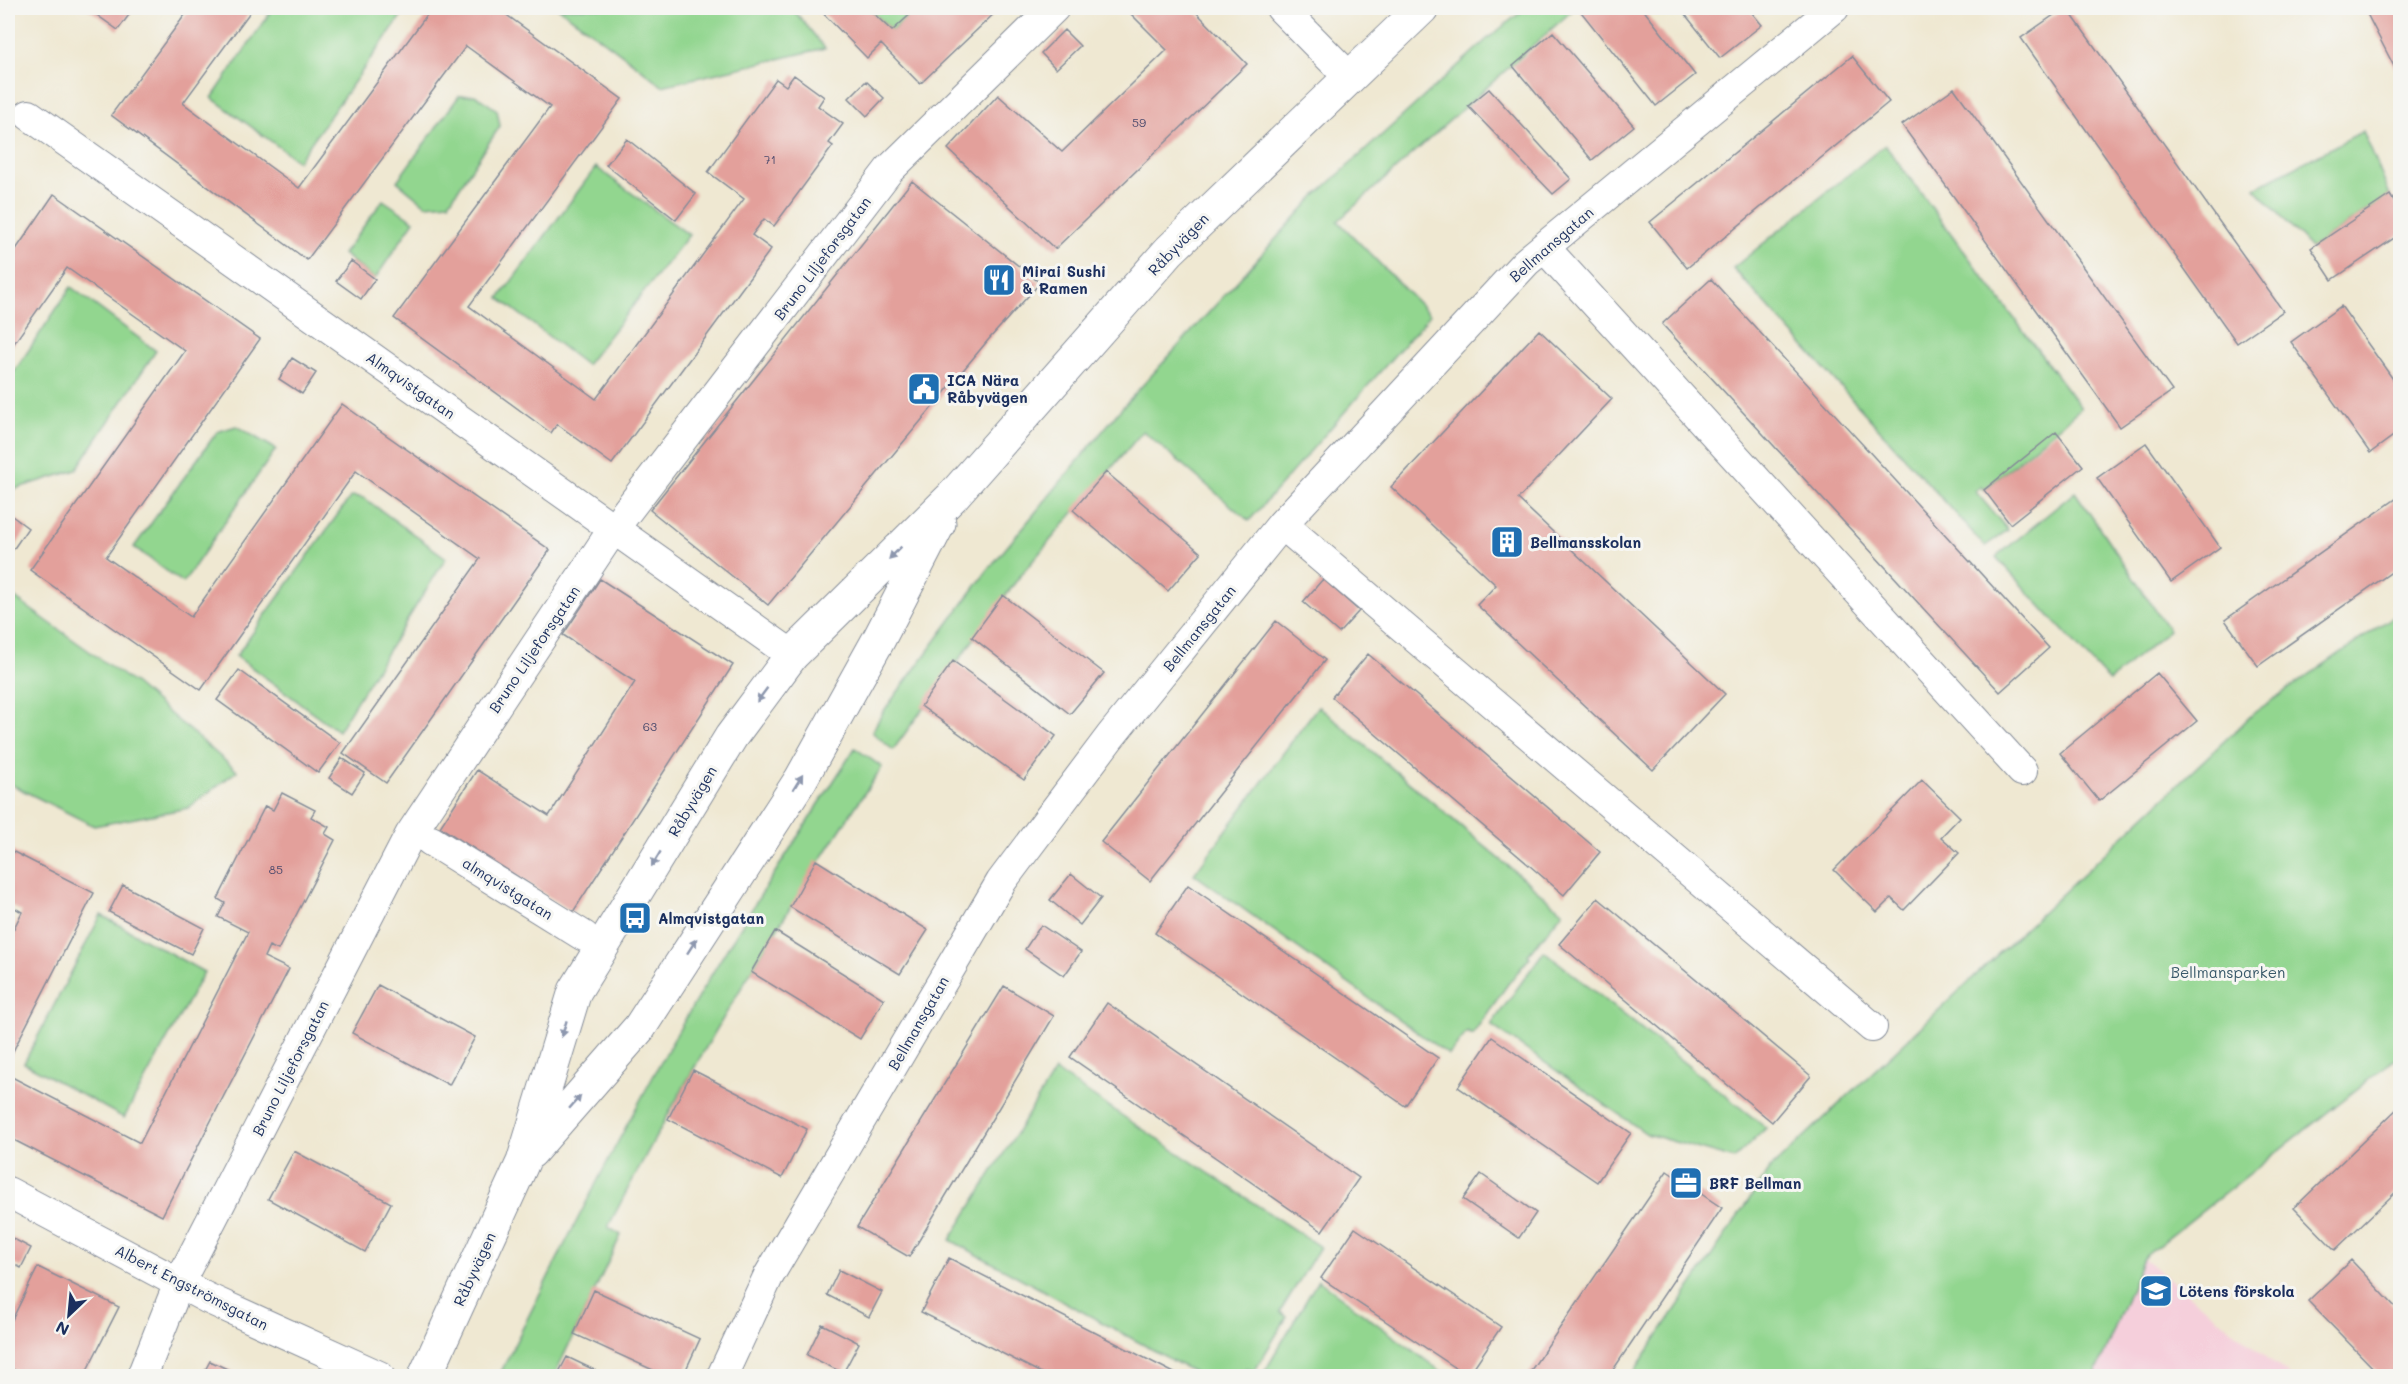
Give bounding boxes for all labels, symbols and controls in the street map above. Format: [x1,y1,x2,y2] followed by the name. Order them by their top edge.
[1132,114,1146,130] house number: 59
[764,151,776,167] house number: 71
[769,192,875,324] street label: Bruno Liljeforsgatan
[1505,202,1597,286] street label: Bellmansgatan
[1143,209,1213,279] street label: Råbyvägen
[1022,261,1106,298] place label: Mirai Sushi & Ramen
[981,262,1017,298] restaurant icon: Mirai Sushi & Ramen
[362,347,460,423] street label: Almqvistgatan
[947,370,1028,407] place label: ICA Nära Råbyvägen
[906,371,942,407] public building icon: ICA Nära Råbyvägen
[1489,524,1525,560] building icon: Bellmansskolan
[1530,532,1641,552] place label: Bellmansskolan
[889,546,903,560] one-way arrow
[484,581,584,717] street label: Bruno Liljeforsgatan
[1158,581,1240,675] street label: Bellmansgatan
[756,687,768,703] one-way arrow
[643,718,657,734] house number: 63
[663,762,721,840] street label: Råbyvägen
[793,774,804,790] one-way arrow
[651,851,662,867] one-way arrow
[459,852,557,924] street label: almqvistgatan
[269,861,283,877] house number: 85
[617,900,653,936] bus stop icon: Almqvistgatan
[658,908,764,928] place label: Almqvistgatan
[687,938,698,954] one-way arrow
[2171,962,2285,982] park label: Bellmansparken
[883,972,953,1074] street label: Bellmansgatan
[247,997,333,1139] street label: Bruno Liljeforsgatan
[559,1020,568,1038] one-way arrow
[568,1095,581,1110] one-way arrow
[1668,1165,1704,1201] office icon: BRF Bellman
[1709,1173,1801,1193] place label: BRF Bellman
[448,1229,500,1309] street label: Råbyvägen
[112,1240,272,1334] street label: Albert Engströmsgatan
[2138,1273,2174,1309] school or university icon: Lötens förskola
[2179,1281,2295,1301] place label: Lötens förskola
[39,1285,99,1345] north arrow
[52,1317,72,1341] text: N

